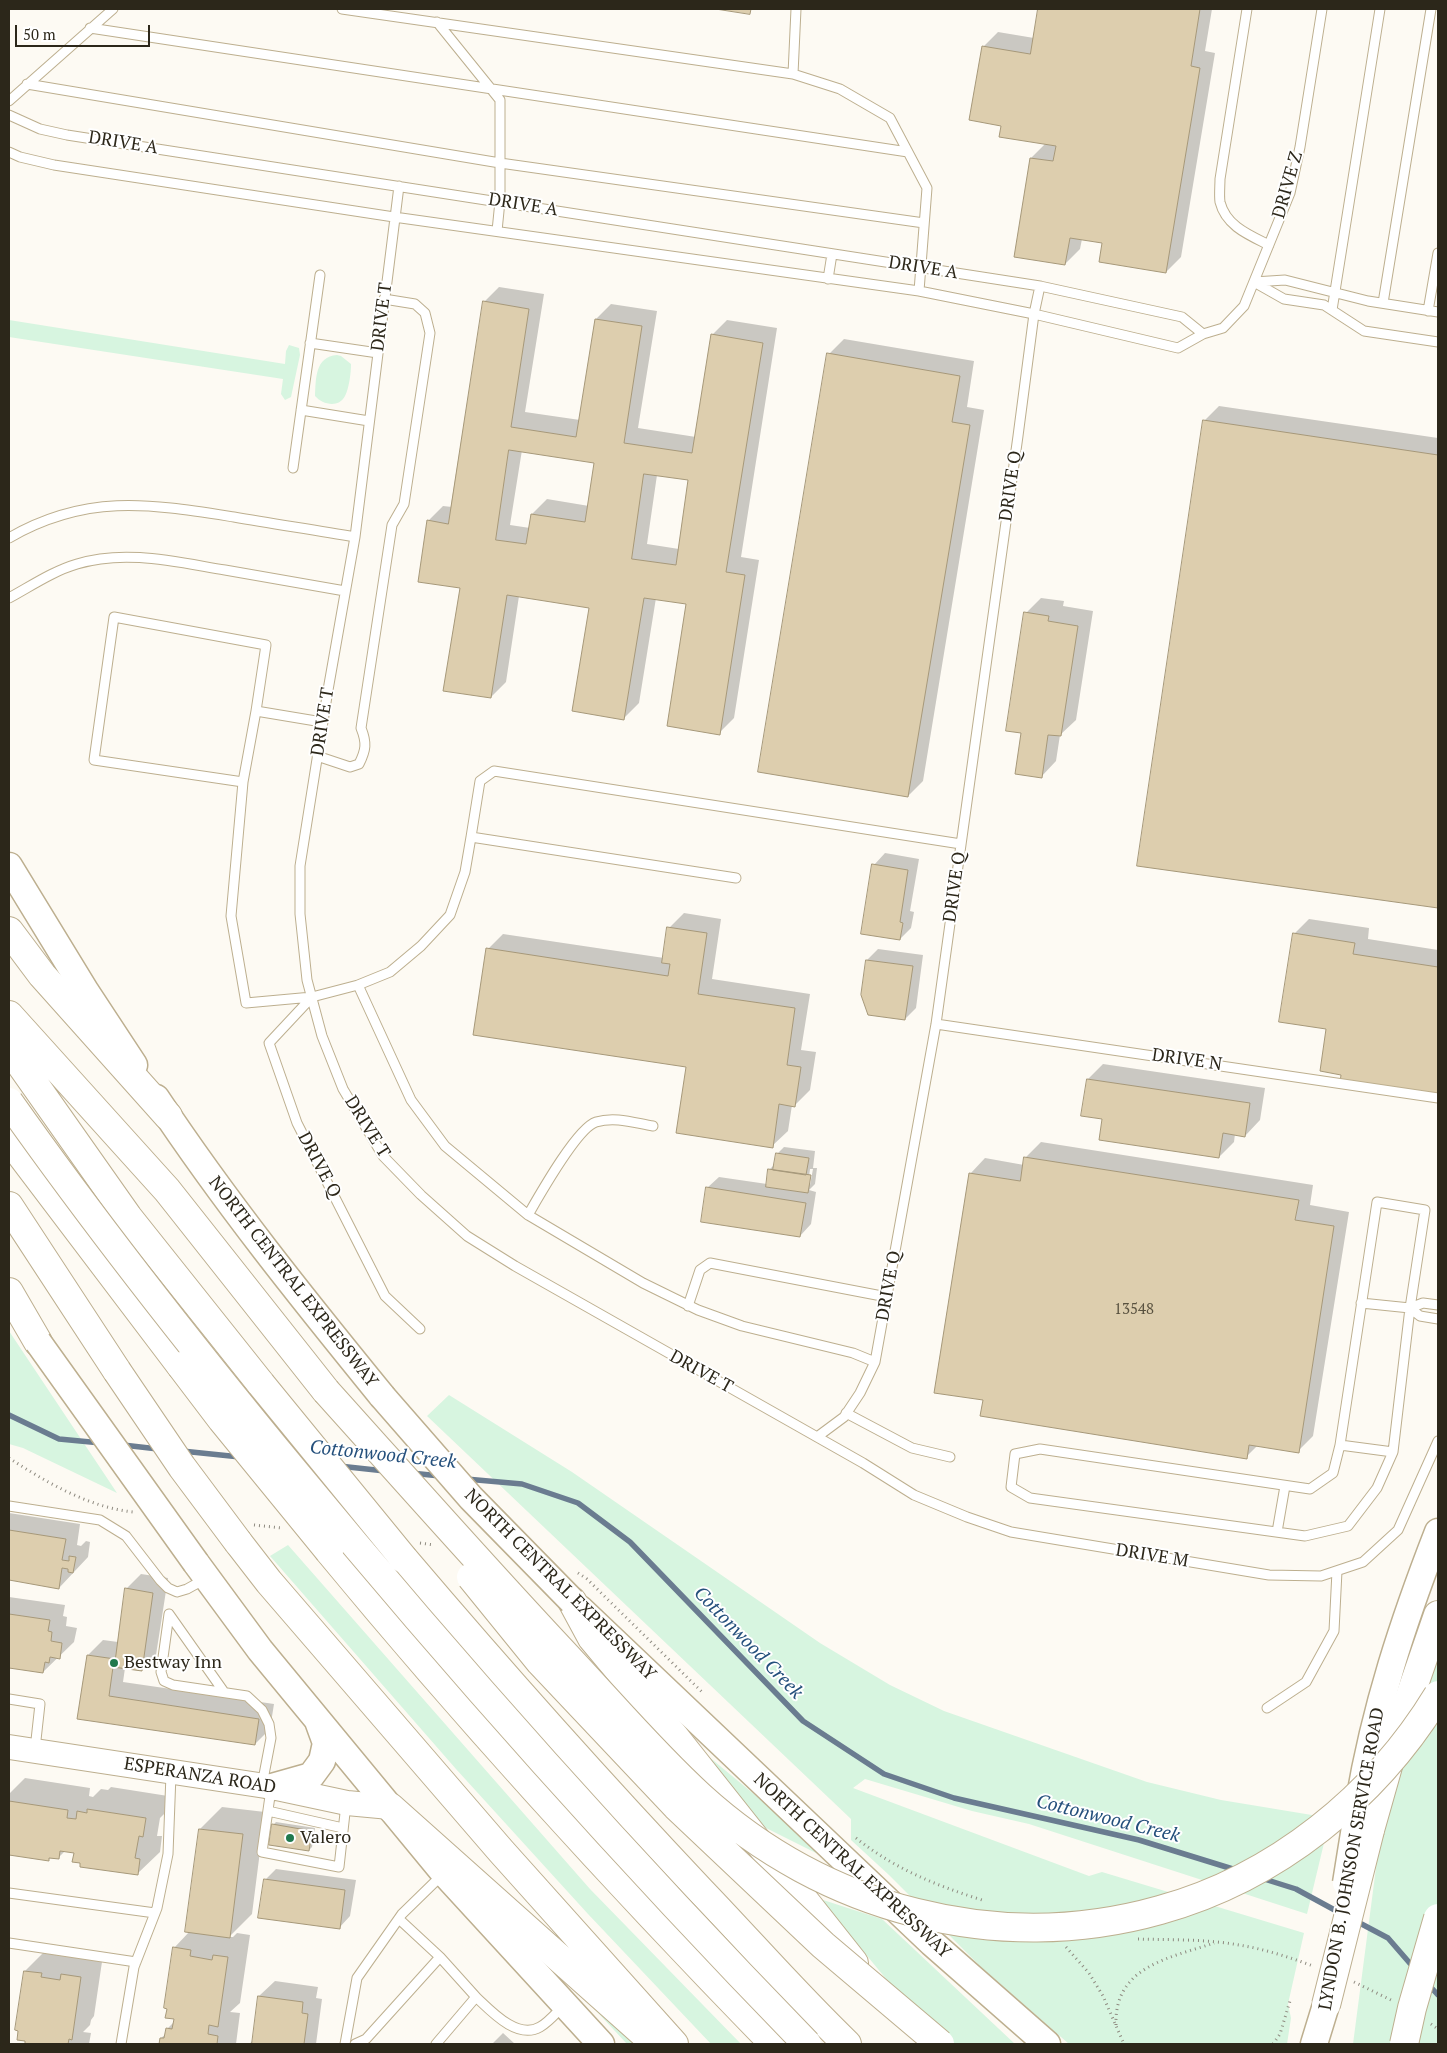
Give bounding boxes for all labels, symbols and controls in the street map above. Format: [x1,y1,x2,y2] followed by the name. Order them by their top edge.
[18,15,152,47] scale bar
[23,24,56,44] text: 50 m
[87,127,159,159] street label: DRIVE A
[1268,149,1308,221] street label: DRIVE Z
[487,189,559,221] street label: DRIVE A
[887,252,959,284] street label: DRIVE A
[367,282,397,352] street label: DRIVE T
[995,449,1027,523] street label: DRIVE Q
[307,686,339,758] street label: DRIVE T
[939,850,971,924] street label: DRIVE Q
[1150,1044,1224,1076] street label: DRIVE N
[340,1092,394,1162] street label: DRIVE T
[293,1129,345,1201] street label: DRIVE Q
[204,1172,382,1392] street label: NORTH CENTRAL EXPRESSWAY
[872,1249,906,1323] street label: DRIVE Q
[1114,1301,1154,1319] house number: 13548
[666,1346,736,1398] street label: DRIVE T
[309,1436,457,1474] water label: Cottonwood Creek
[460,1485,660,1685] street label: NORTH CENTRAL EXPRESSWAY
[1114,1540,1190,1572] street label: DRIVE M
[689,1582,807,1704] water label: Cottonwood Creek
[124,1652,222,1674] place label: Bestway Inn
[108,1657,120,1669] marker: Bestway Inn
[1315,1706,1389,2012] street label: LYNDON B. JOHNSON SERVICE ROAD
[122,1753,278,1799] street label: ESPERANZA ROAD
[749,1769,955,1963] street label: NORTH CENTRAL EXPRESSWAY
[1034,1790,1182,1848] water label: Cottonwood Creek
[300,1827,351,1849] place label: Valero
[284,1832,296,1844] marker: Valero

